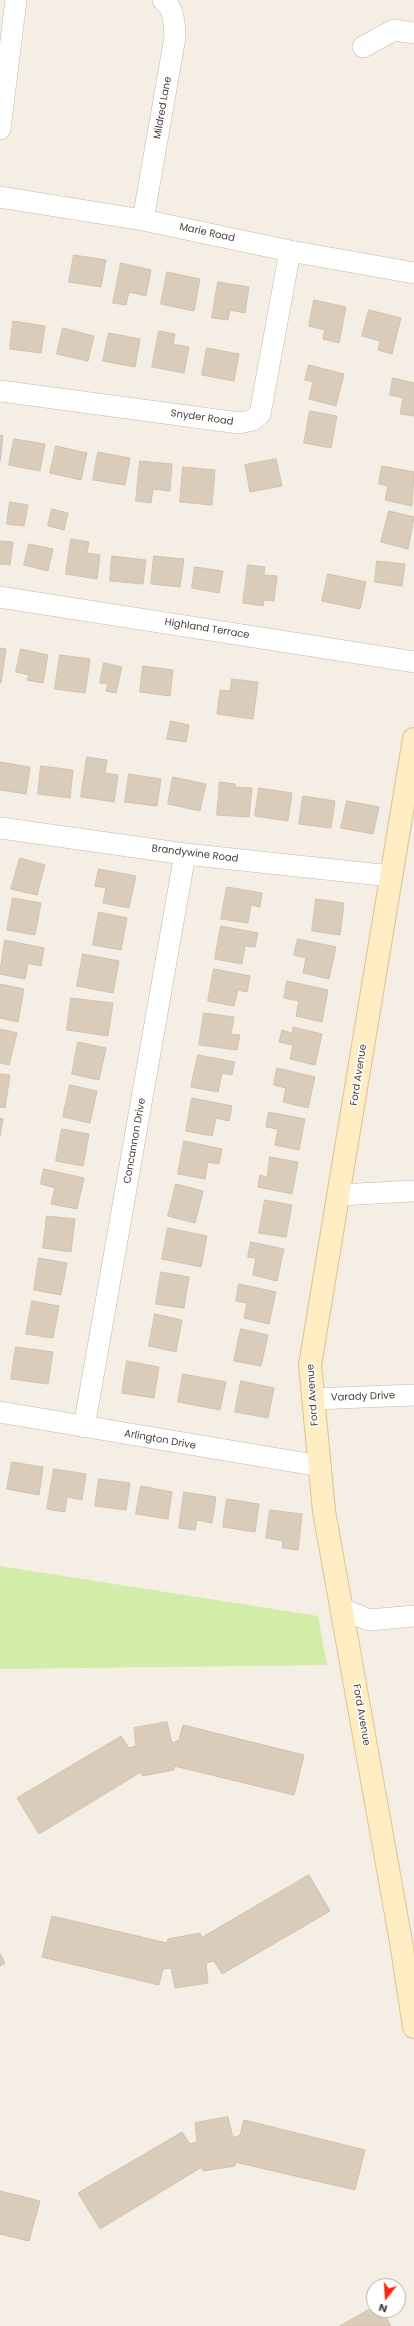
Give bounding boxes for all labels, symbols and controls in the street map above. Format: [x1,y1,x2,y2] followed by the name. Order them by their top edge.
[152,76,174,140] street label: Mildred Lane
[178,221,236,245] street label: Marie Road
[170,408,234,428] street label: Snyder Road
[164,616,250,642] street label: Highland Terrace
[151,843,239,865] street label: Brandywine Road
[348,1043,370,1107] street label: Ford Avenue
[122,1097,148,1185] street label: Concannon Drive
[305,1364,321,1426] street label: Ford Avenue
[331,1390,395,1404] street label: Varady Drive
[123,1428,197,1452] street label: Arlington Drive
[350,1683,372,1747] street label: Ford Avenue
[366,2278,406,2318] north arrow
[376,2300,389,2317] text: N

